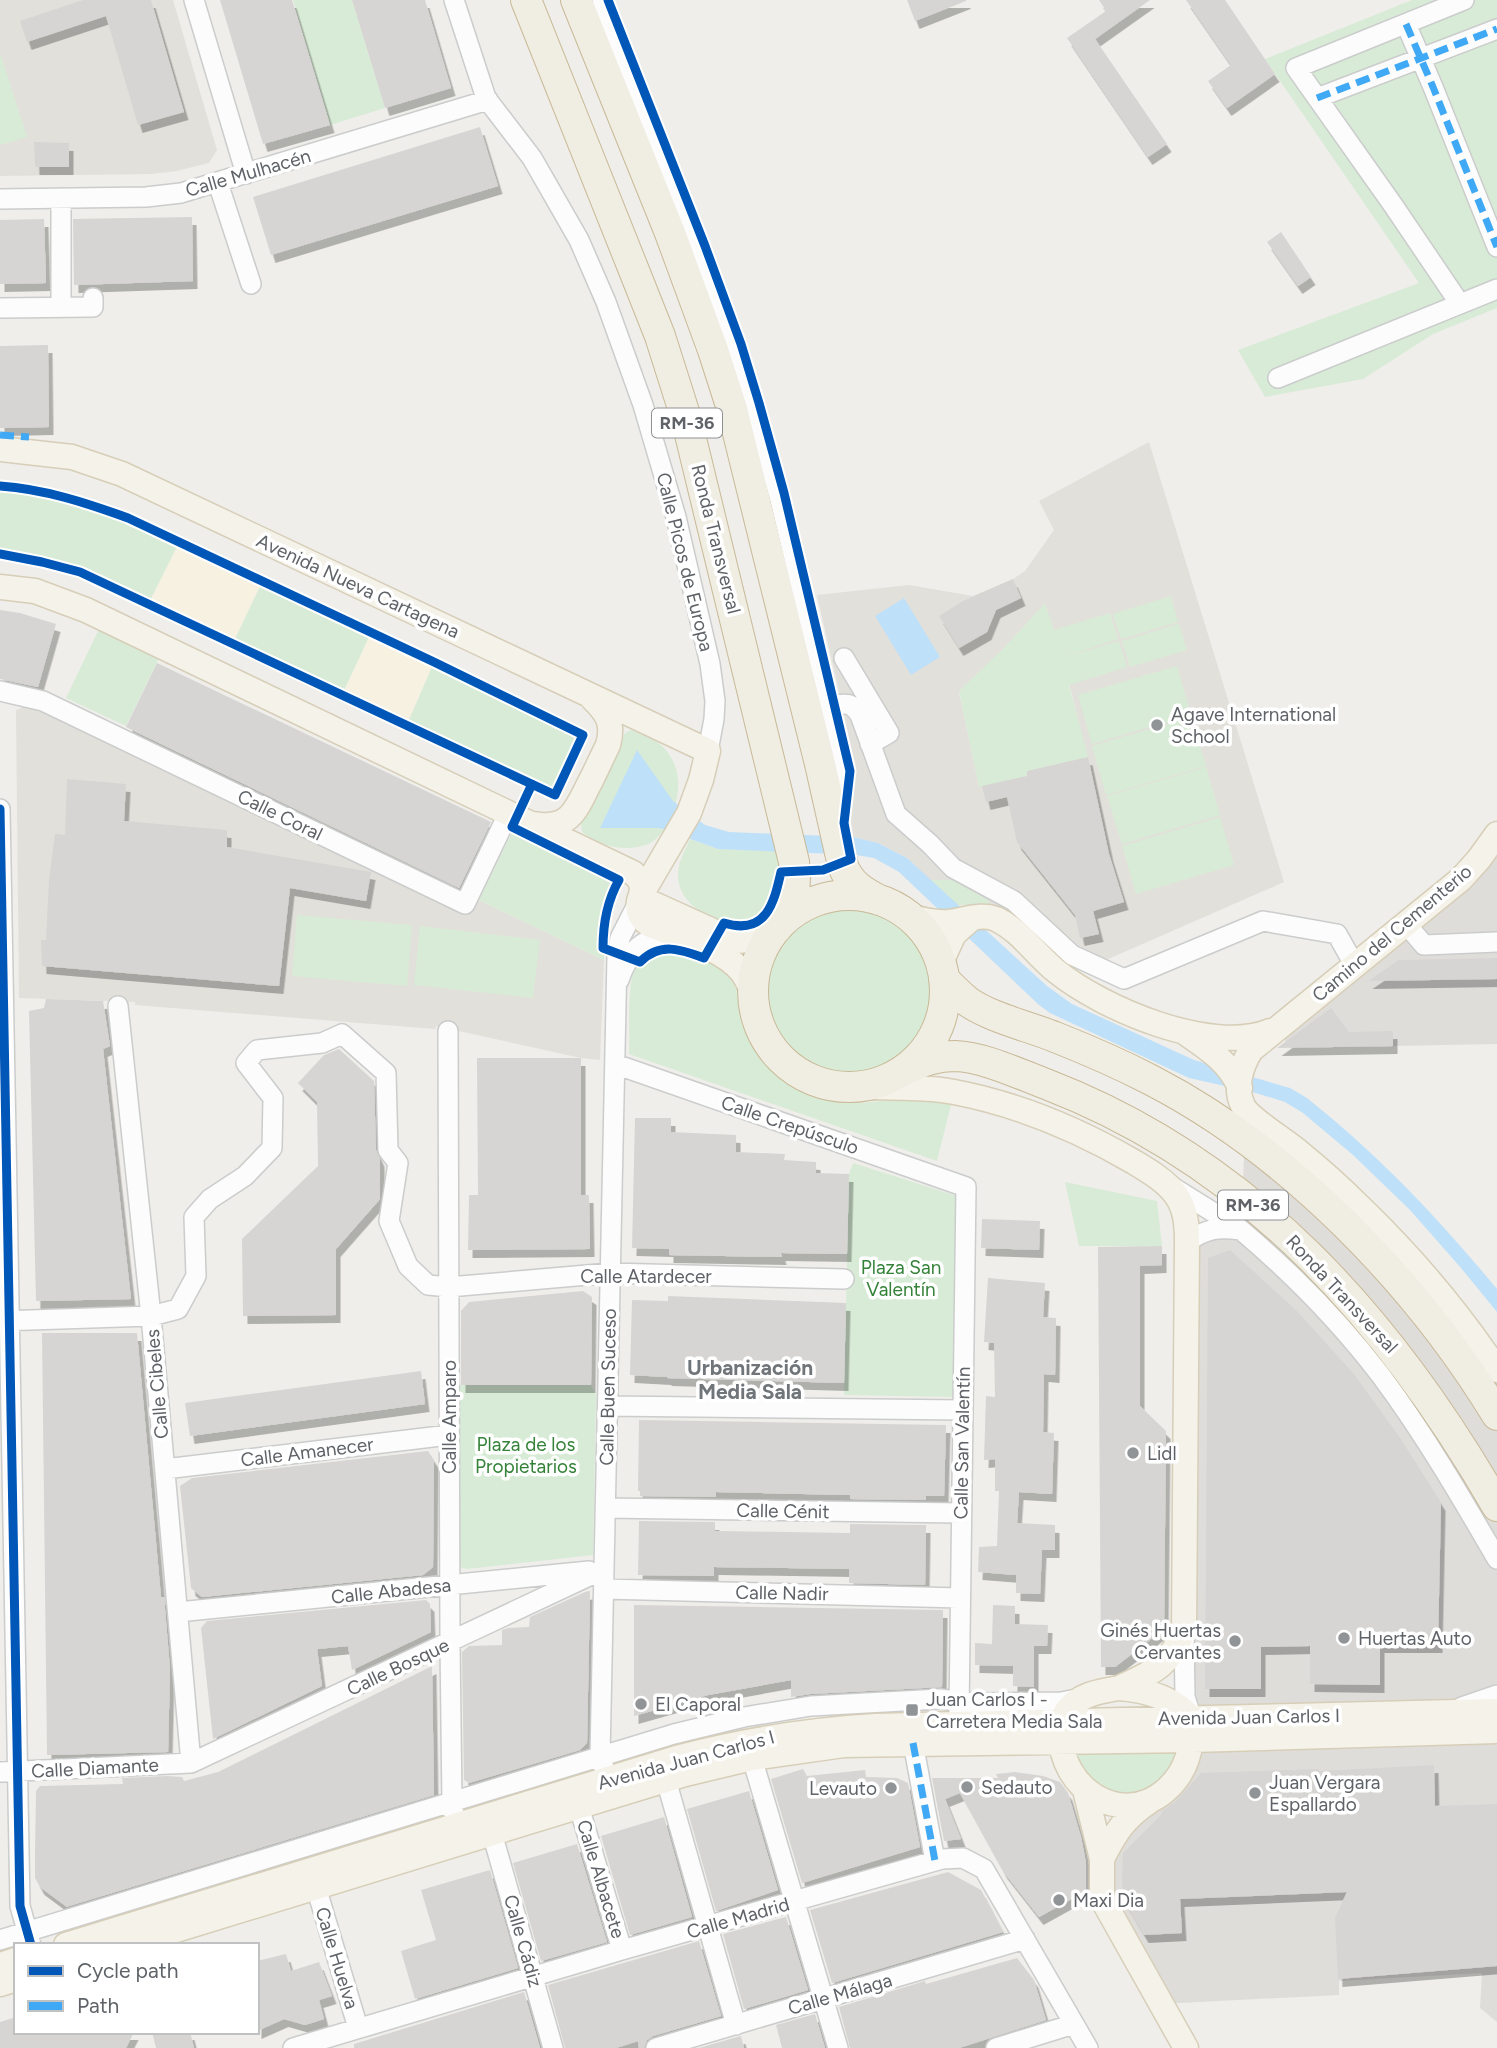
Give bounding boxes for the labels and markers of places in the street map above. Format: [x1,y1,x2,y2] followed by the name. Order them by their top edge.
[1171,703,1336,748] place label: Agave International School
[1149,717,1165,733] marker: Agave International School
[1147,1442,1177,1465] place label: Lidl
[1125,1445,1141,1461] marker: Lidl
[1100,1619,1221,1664] place label: Ginés Huertas Cervantes
[1358,1627,1472,1650] place label: Huertas Auto
[1336,1630,1352,1646] marker: Huertas Auto
[1227,1633,1243,1649] marker: Ginés Huertas Cervantes
[926,1688,1103,1733] place label: Juan Carlos I - Carretera Media Sala
[655,1693,741,1716] place label: El Caporal
[633,1696,649,1712] marker: El Caporal
[904,1702,920,1718] marker: Juan Carlos I - Carretera Media Sala
[1269,1771,1381,1816] place label: Juan Vergara Espallardo
[981,1776,1053,1799] place label: Sedauto
[809,1777,877,1800] place label: Levauto
[959,1779,975,1795] marker: Sedauto
[883,1780,899,1796] marker: Levauto
[1247,1785,1263,1801] marker: Juan Vergara Espallardo
[1073,1889,1144,1912] place label: Maxi Dia
[1051,1892,1067,1908] marker: Maxi Dia

